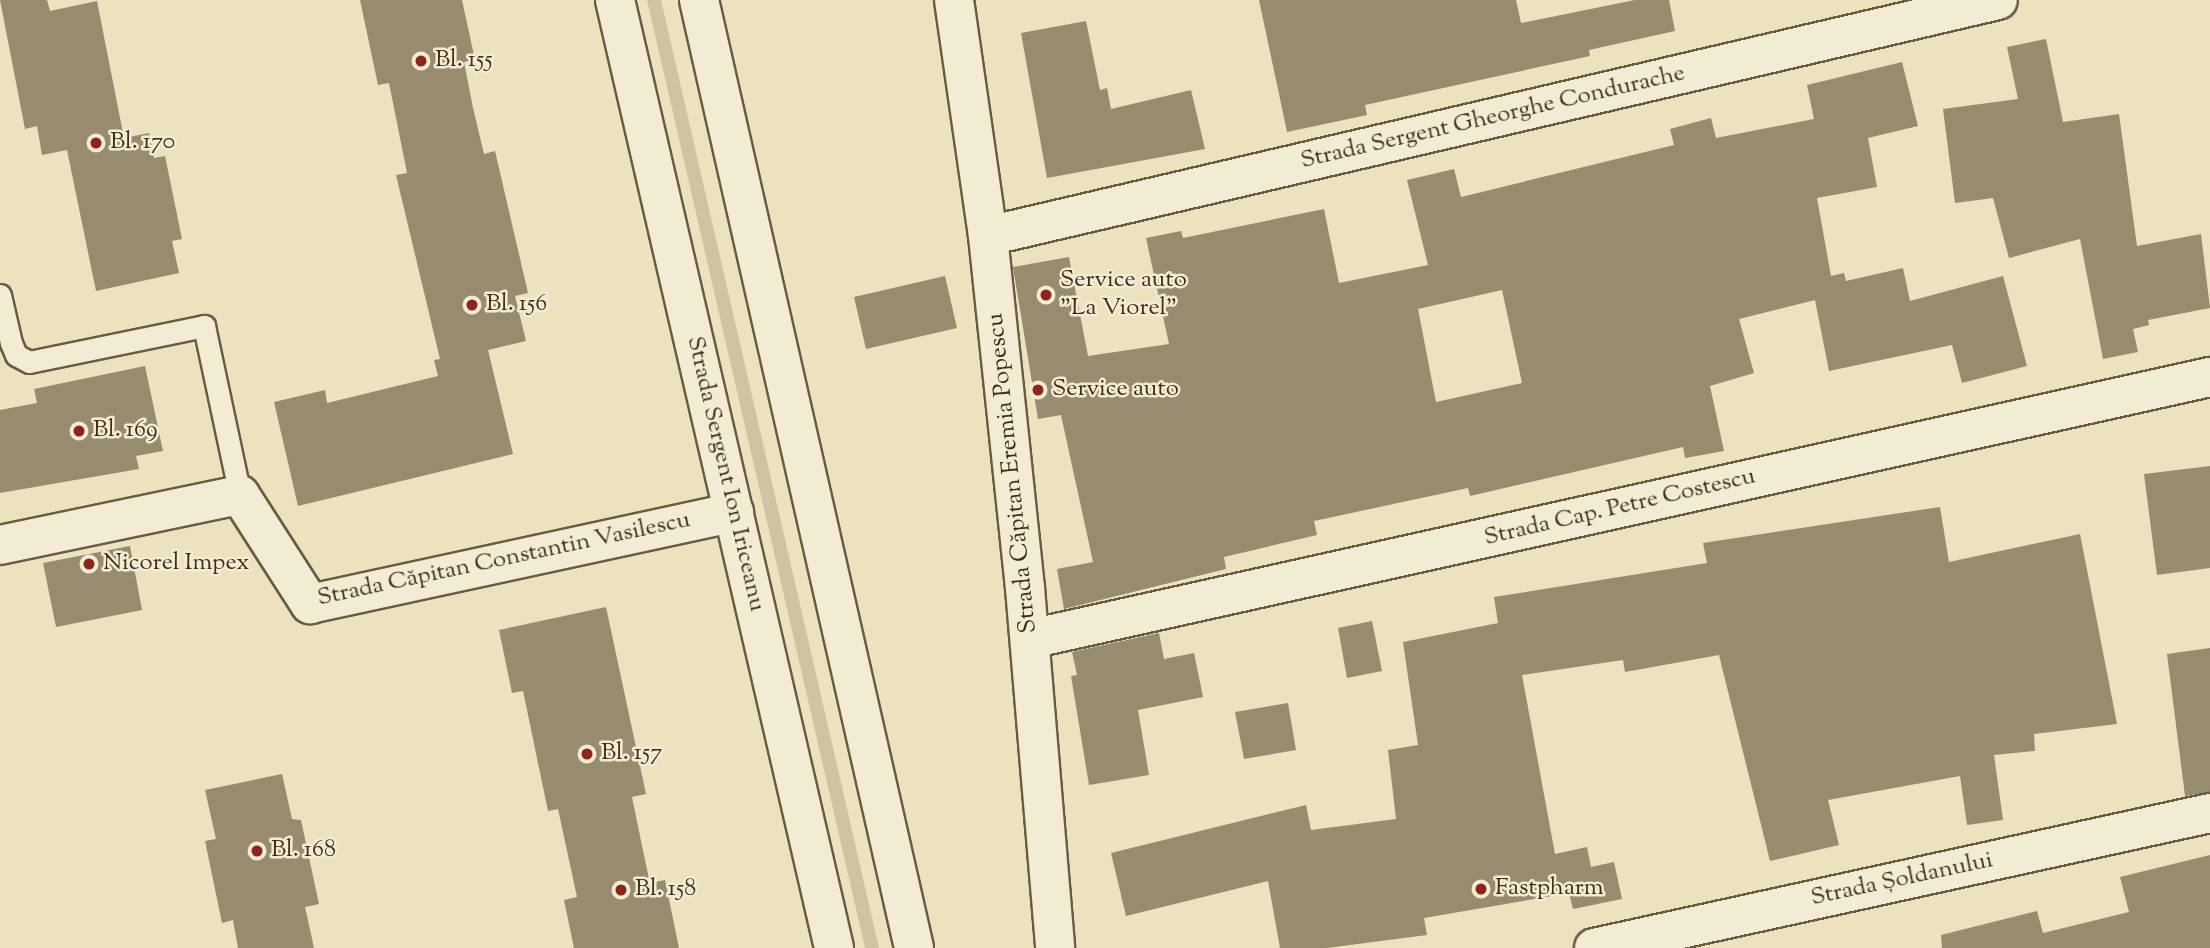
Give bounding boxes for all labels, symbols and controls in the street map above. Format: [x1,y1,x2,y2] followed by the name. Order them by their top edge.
[435,47,493,75] place label: Bl. 155
[413,53,429,69] marker: Bl. 155
[1298,60,1688,176] street label: Strada Sergent Gheorghe Condurache
[110,129,175,157] place label: Bl. 170
[88,135,104,151] marker: Bl. 170
[1060,267,1187,323] place label: Service auto "La Viorel"
[1038,287,1054,303] marker: Service auto "La Viorel"
[486,291,547,319] place label: Bl. 156
[464,297,480,313] marker: Bl. 156
[982,311,1044,635] street label: Strada Căpitan Eremia Popescu
[679,334,771,614] street label: Strada Sergent Ion Iriceanu
[1052,376,1179,404] place label: Service auto
[1030,382,1046,398] marker: Service auto
[93,417,158,445] place label: Bl. 169
[71,423,87,439] marker: Bl. 169
[1482,463,1758,553] street label: Strada Cap. Petre Costescu
[315,506,693,614] street label: Strada Căpitan Constantin Vasilescu
[103,550,249,578] place label: Nicorel Impex
[81,556,97,572] marker: Nicorel Impex
[601,740,662,768] place label: Bl. 157
[579,746,595,762] marker: Bl. 157
[271,837,336,865] place label: Bl. 168
[249,843,265,859] marker: Bl. 168
[1808,847,1996,913] street label: Strada Șoldanului
[1495,875,1604,903] place label: Fastpharm
[635,876,696,904] place label: Bl. 158
[1473,881,1489,897] marker: Fastpharm
[613,882,629,898] marker: Bl. 158

